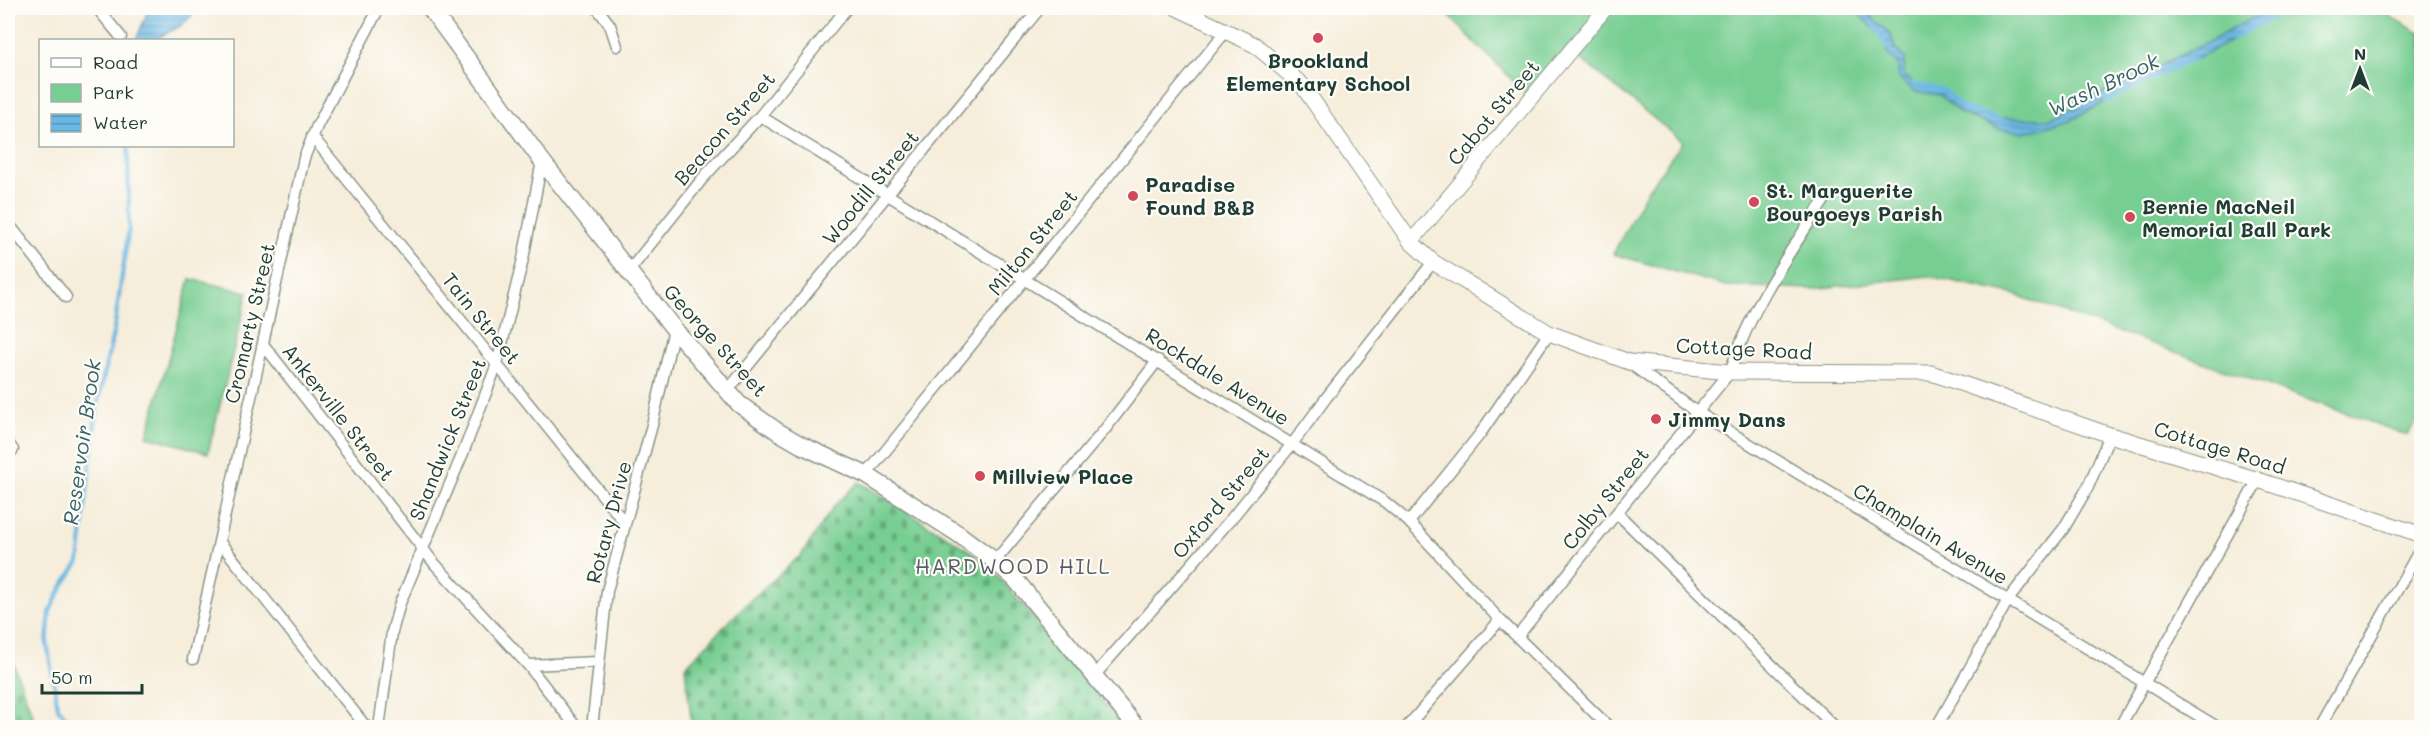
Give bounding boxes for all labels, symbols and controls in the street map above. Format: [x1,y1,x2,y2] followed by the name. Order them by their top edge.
[1311,31,1325,45] marker: Brookland Elementary School
[39,39,234,147] legend
[2330,39,2390,99] north arrow
[2354,43,2366,64] text: N
[2043,46,2164,122] water label: Wash Brook
[1226,47,1410,96] place label: Brookland Elementary School
[93,50,138,74] text: Road
[1441,54,1545,170] street label: Cabot Street
[668,66,780,190] street label: Beacon Street
[93,80,134,104] text: Park
[93,110,148,134] text: Water
[816,124,924,250] street label: Woodill Street
[1145,171,1255,220] place label: Paradise Found B&B
[1766,177,1942,226] place label: St. Marguerite Bourgoeys Parish
[981,184,1083,300] street label: Milton Street
[1126,189,1140,203] marker: Paradise Found B&B
[2142,193,2331,242] place label: Bernie MacNeil Memorial Ball Park
[1747,195,1761,209] marker: St. Marguerite Bourgoeys Parish
[2123,210,2137,224] marker: Bernie MacNeil Memorial Ball Park
[218,240,280,406] street label: Cromarty Street
[437,267,527,369] street label: Tain Street
[658,278,774,402] street label: George Street
[1141,321,1295,431] street label: Rockdale Avenue
[1675,331,1813,365] street label: Cottage Road
[277,338,401,486] street label: Ankerville Street
[403,354,491,524] street label: Shandwick Street
[56,357,106,527] water label: Reservoir Brook
[1668,406,1786,432] place label: Jimmy Dans
[1649,412,1663,426] marker: Jimmy Dans
[2151,415,2289,479] street label: Cottage Road
[1166,441,1274,563] street label: Oxford Street
[1556,441,1654,555] street label: Colby Street
[579,458,637,586] street label: Rotary Drive
[992,463,1133,489] place label: Millview Place
[973,469,987,483] marker: Millview Place
[1849,476,2013,590] street label: Champlain Avenue
[915,552,1111,579] district label: HARDWOOD HILL
[42,657,142,695] scale bar
[51,665,93,689] text: 50 m

